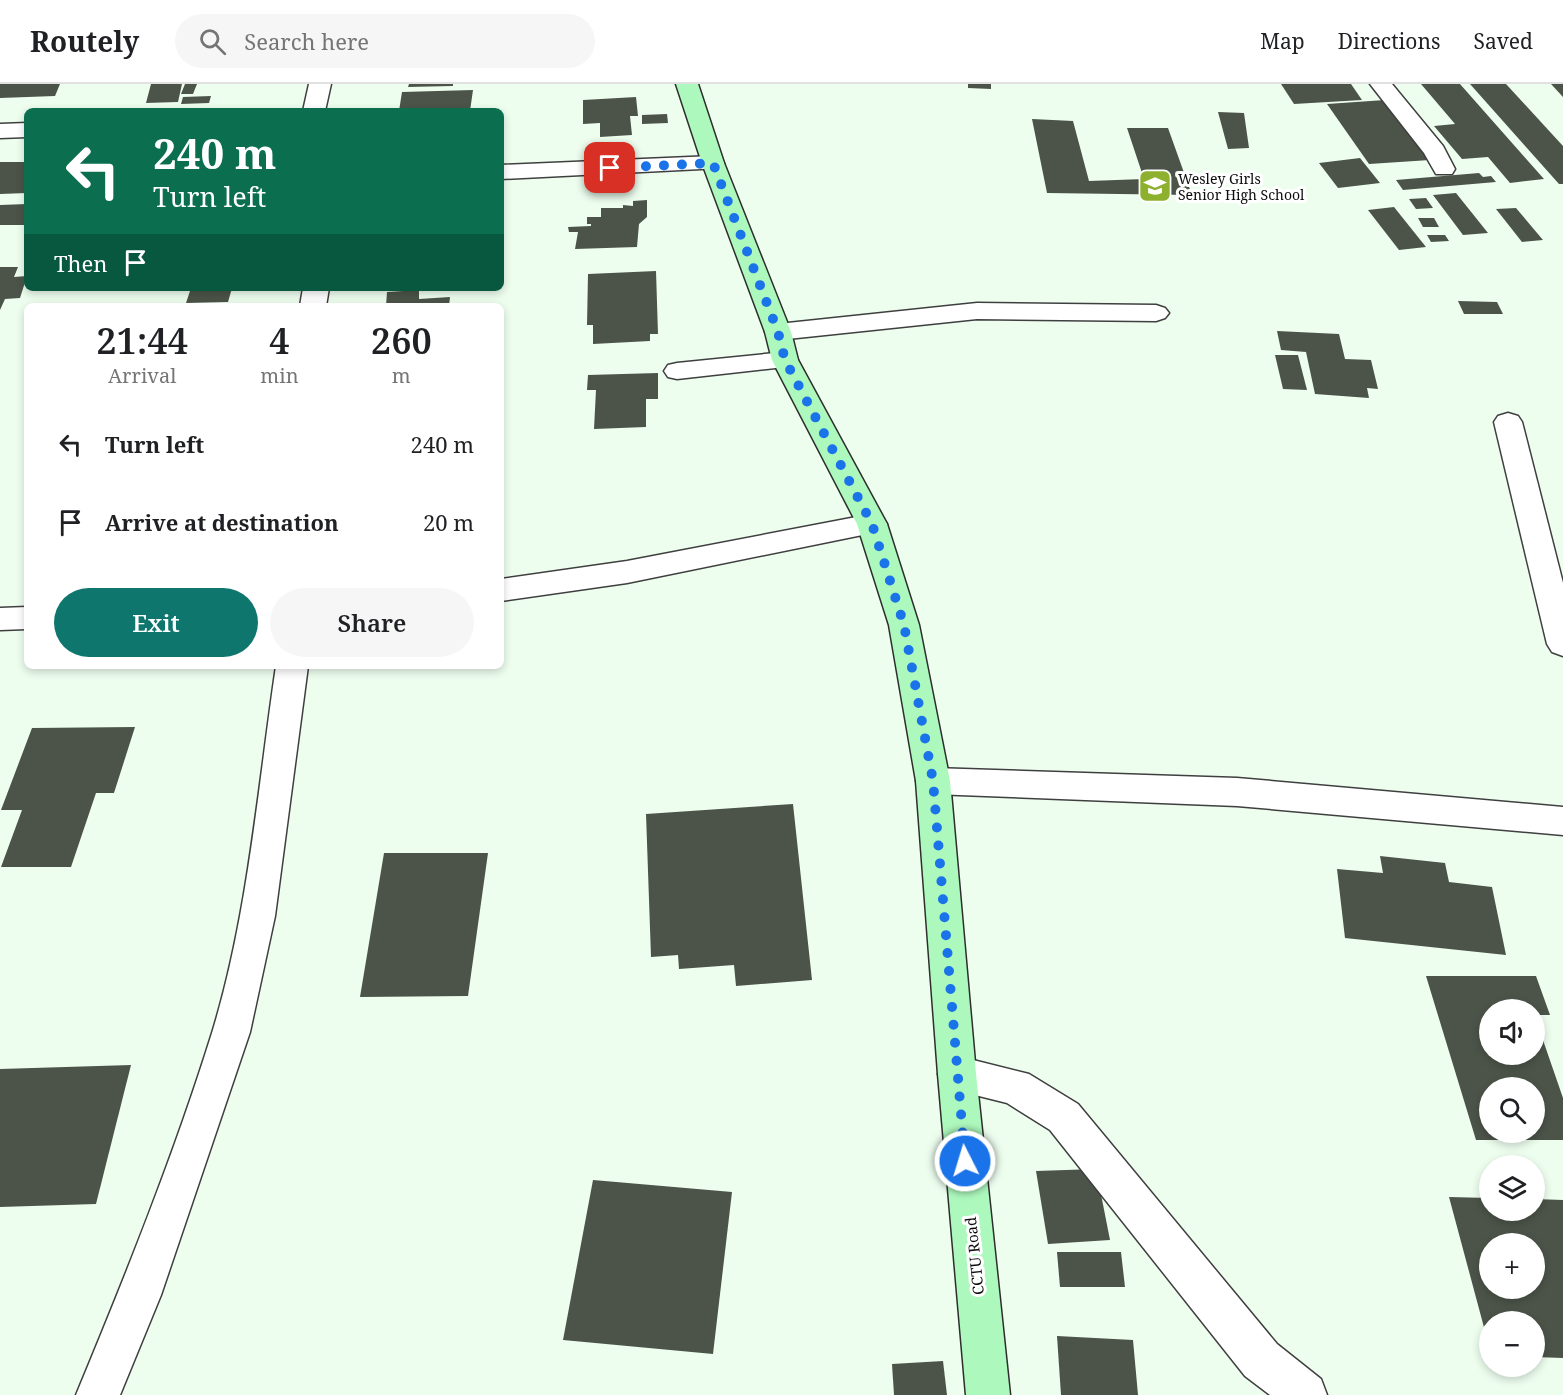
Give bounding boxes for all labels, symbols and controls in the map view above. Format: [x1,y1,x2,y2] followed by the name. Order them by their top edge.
[175,14,595,68] search box
[30,22,139,60] text: Routely
[196,25,229,58] icon: search
[244,26,369,56] text: Search here
[1260,27,1305,55] text: Map
[1338,27,1440,55] text: Directions
[1473,27,1533,55] text: Saved
[153,124,277,181] text: 240 m
[54,132,132,210] icon: left
[584,142,635,193] pin
[593,151,626,184] icon: arrive
[1137,168,1173,204] school or university icon: Wesley Girls Senior High School
[1178,169,1305,204] place label: Wesley Girls Senior High School
[153,178,266,215] text: Turn left
[119,246,152,279] icon: arrive
[54,248,107,278] text: Then
[96,316,188,365] text: 21:44
[269,316,290,365] text: 4
[371,316,432,365] text: 260
[108,362,176,389] text: Arrival
[260,362,299,389] text: min
[392,362,411,389] text: m
[54,428,87,461] icon: left
[105,429,204,459] text: Turn left
[411,429,474,459] text: 240 m
[54,506,87,539] icon: arrive
[105,507,339,537] text: Arrive at destination
[423,507,474,537] text: 20 m
[54,588,258,657] button: Exit
[270,588,474,657] button: Share
[1479,999,1545,1377] map controls
[1479,999,1545,1065] button: sound
[1479,1077,1545,1143] button: search
[933,1129,997,1193] position arrow
[1479,1155,1545,1221] button: layers
[960,1216,988,1296] street label: CCTU Road
[1479,1233,1545,1299] button: +
[1479,1311,1545,1377] button: −

